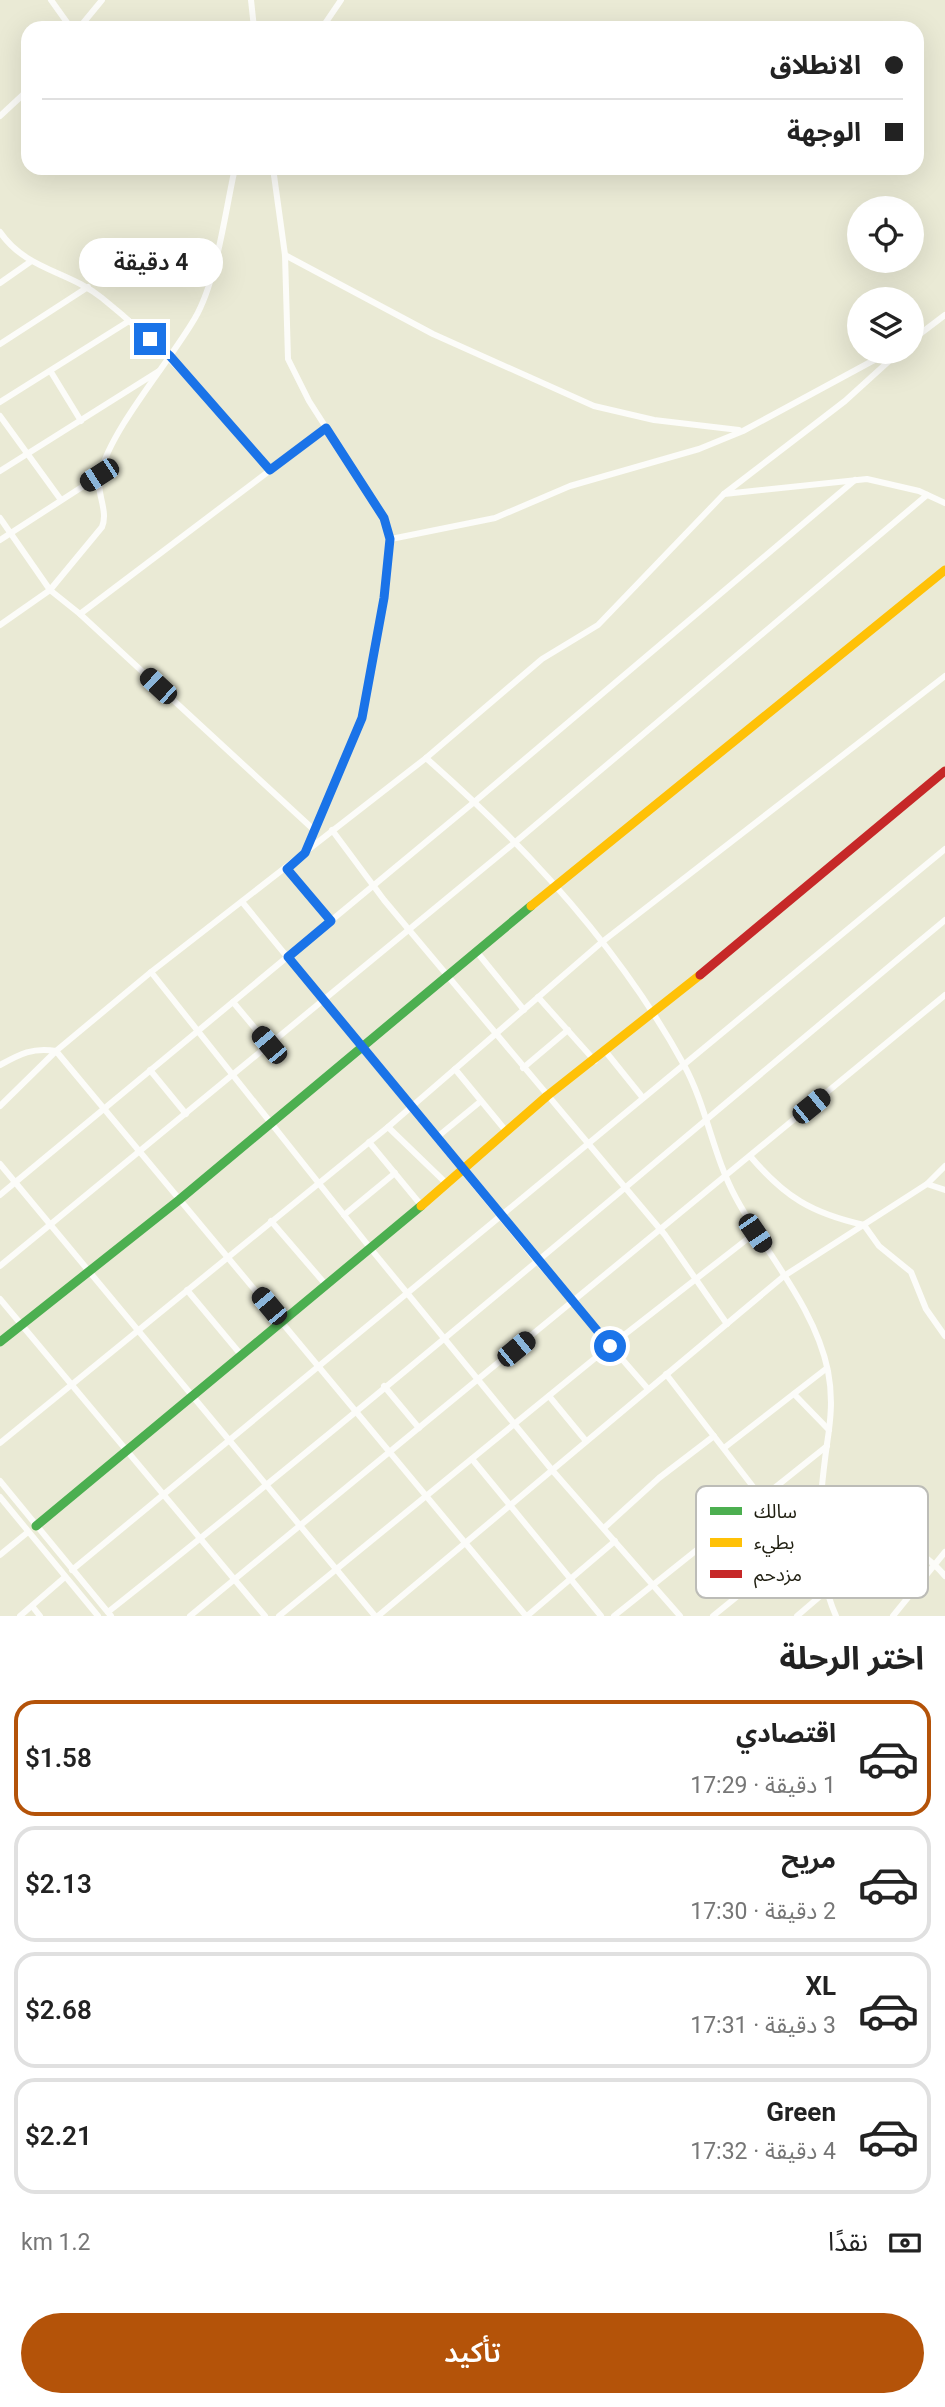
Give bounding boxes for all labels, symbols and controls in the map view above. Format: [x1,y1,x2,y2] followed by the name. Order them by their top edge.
[770,50,861,80] text: الانطلاق
[787,117,861,147] text: الوجهة
[847,196,924,364] map controls
[847,196,924,273] button: locate
[78,238,222,286] callout: 4 دقيقة
[114,249,188,276] text: 4 دقيقة
[847,287,924,364] button: layers
[134,323,166,355] route end
[76,455,123,495] car
[136,664,181,708] car
[248,1022,291,1068] car
[789,1085,834,1127] car
[735,1210,776,1256] car
[248,1283,291,1329] car
[494,1328,539,1370] car
[594,1330,626,1362] route start
[696,1486,928,1598] legend
[754,1500,797,1523] text: سالك
[754,1531,794,1557] text: بطيء
[754,1563,802,1589] text: مزدحم
[779,1639,924,1677] text: اختر الرحلة
[736,1718,836,1748] text: اقتصادي
[857,1727,920,1790] icon: car
[25,1743,92,1773] text: $1.58
[690,1772,836,1799] text: 1 دقيقة · 17:29
[781,1844,836,1874] text: مريح
[857,1853,920,1916] icon: car
[25,1869,92,1899] text: $2.13
[690,1898,836,1925] text: 2 دقيقة · 17:30
[805,1971,836,2001] text: XL
[857,1979,920,2042] icon: car
[25,1995,92,2025] text: $2.68
[690,2012,836,2039] text: 3 دقيقة · 17:31
[766,2097,836,2127] text: Green
[857,2105,920,2168] icon: car
[25,2121,92,2151] text: $2.21
[690,2138,836,2165] text: 4 دقيقة · 17:32
[886,2224,924,2262] icon: cash
[828,2227,868,2257] text: نقدًا
[21,2229,90,2256] text: 1.2 km
[21,2313,924,2393] button: تأكيد

